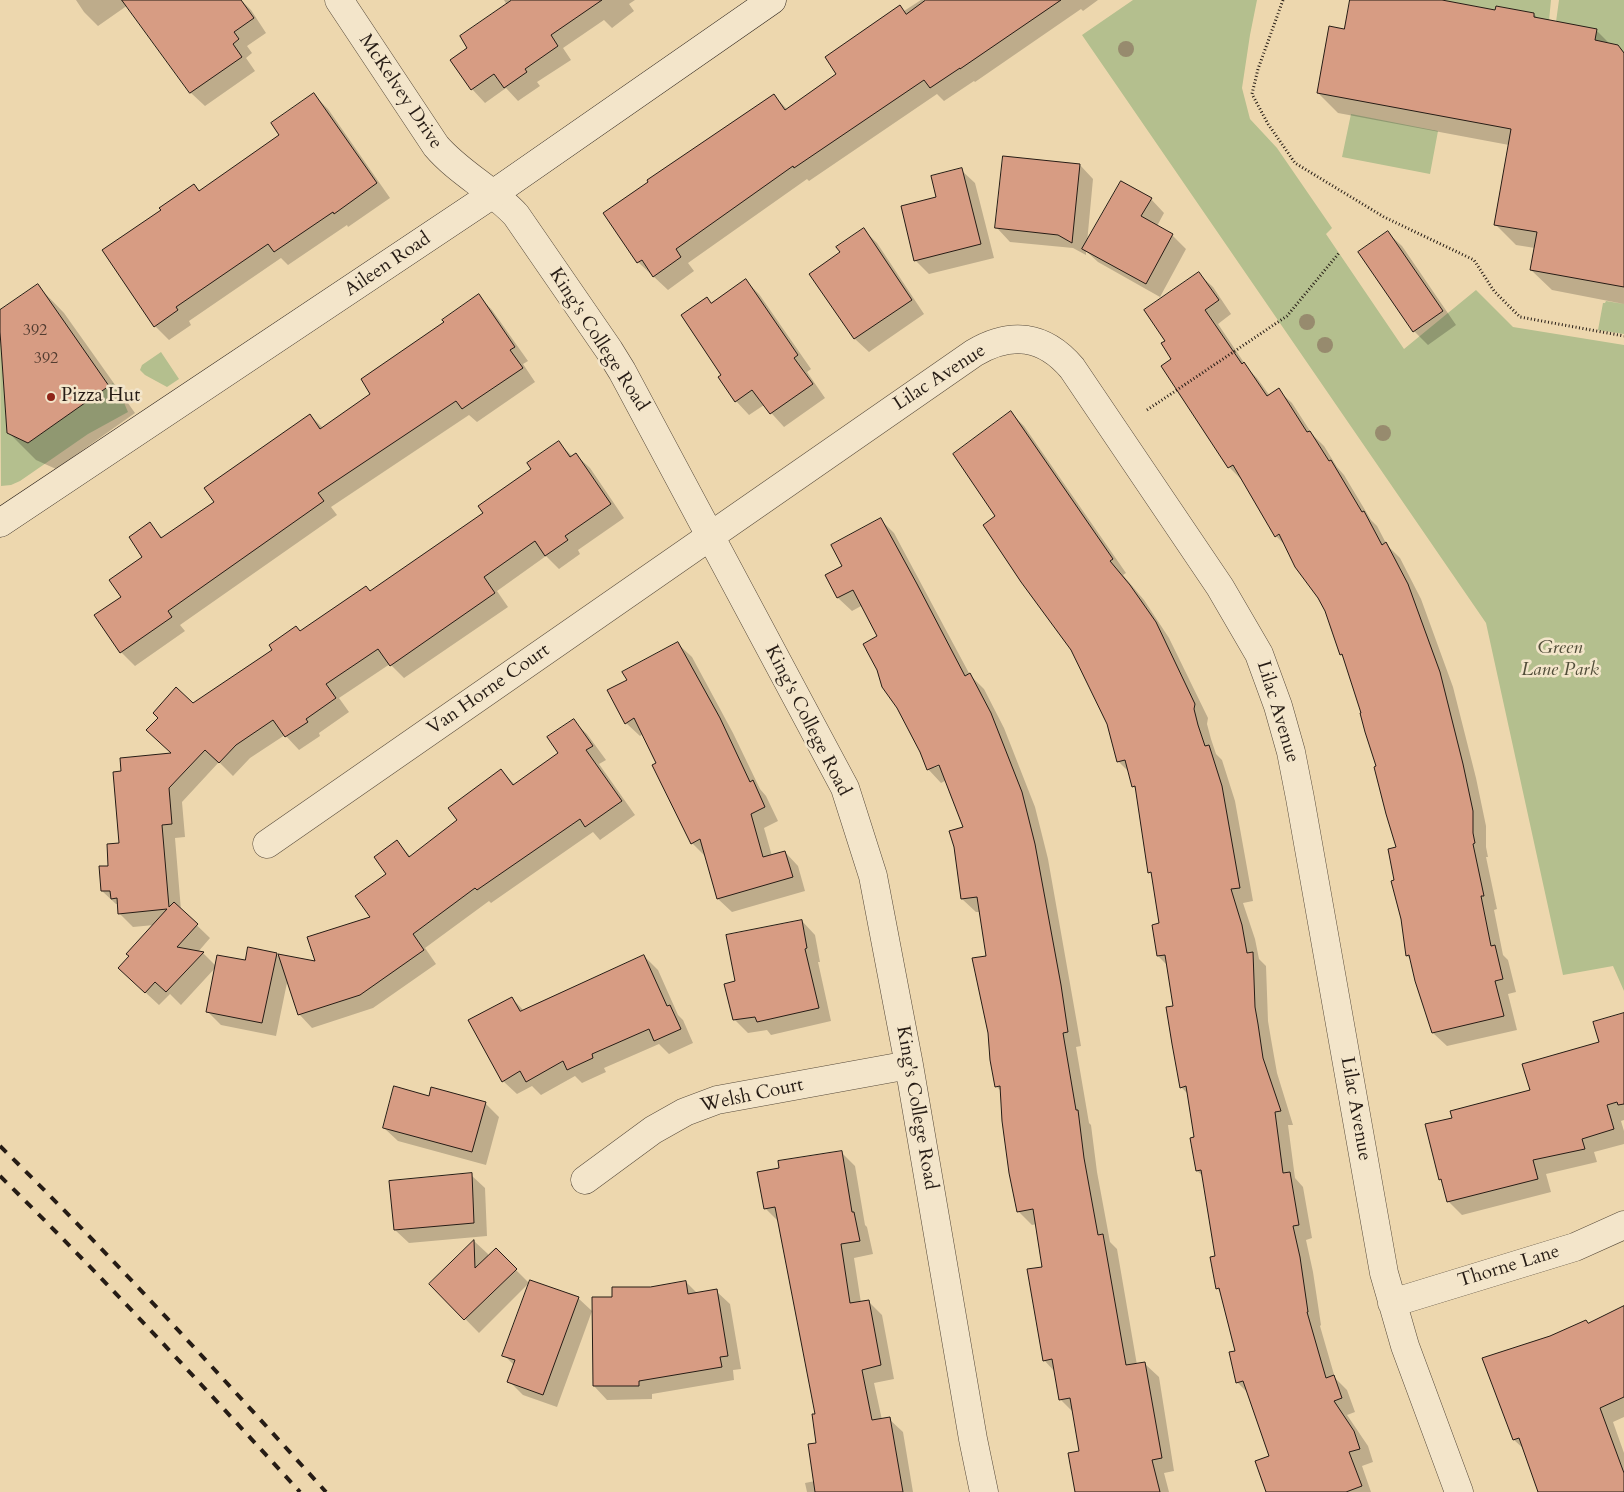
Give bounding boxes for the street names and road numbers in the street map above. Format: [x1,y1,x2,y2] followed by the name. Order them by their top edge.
[353,30,447,154] street label: McKelvey Drive
[341,228,435,302] street label: Aileen Road
[543,264,653,416] street label: King's College Road
[890,340,990,416] street label: Lilac Avenue
[424,639,554,741] street label: Van Horne Court
[759,642,855,800] street label: King's College Road
[1251,658,1303,766] street label: Lilac Avenue
[890,1024,942,1192] street label: King's College Road
[1335,1055,1375,1163] street label: Lilac Avenue
[699,1074,805,1118] street label: Welsh Court
[1455,1241,1563,1293] street label: Thorne Lane

